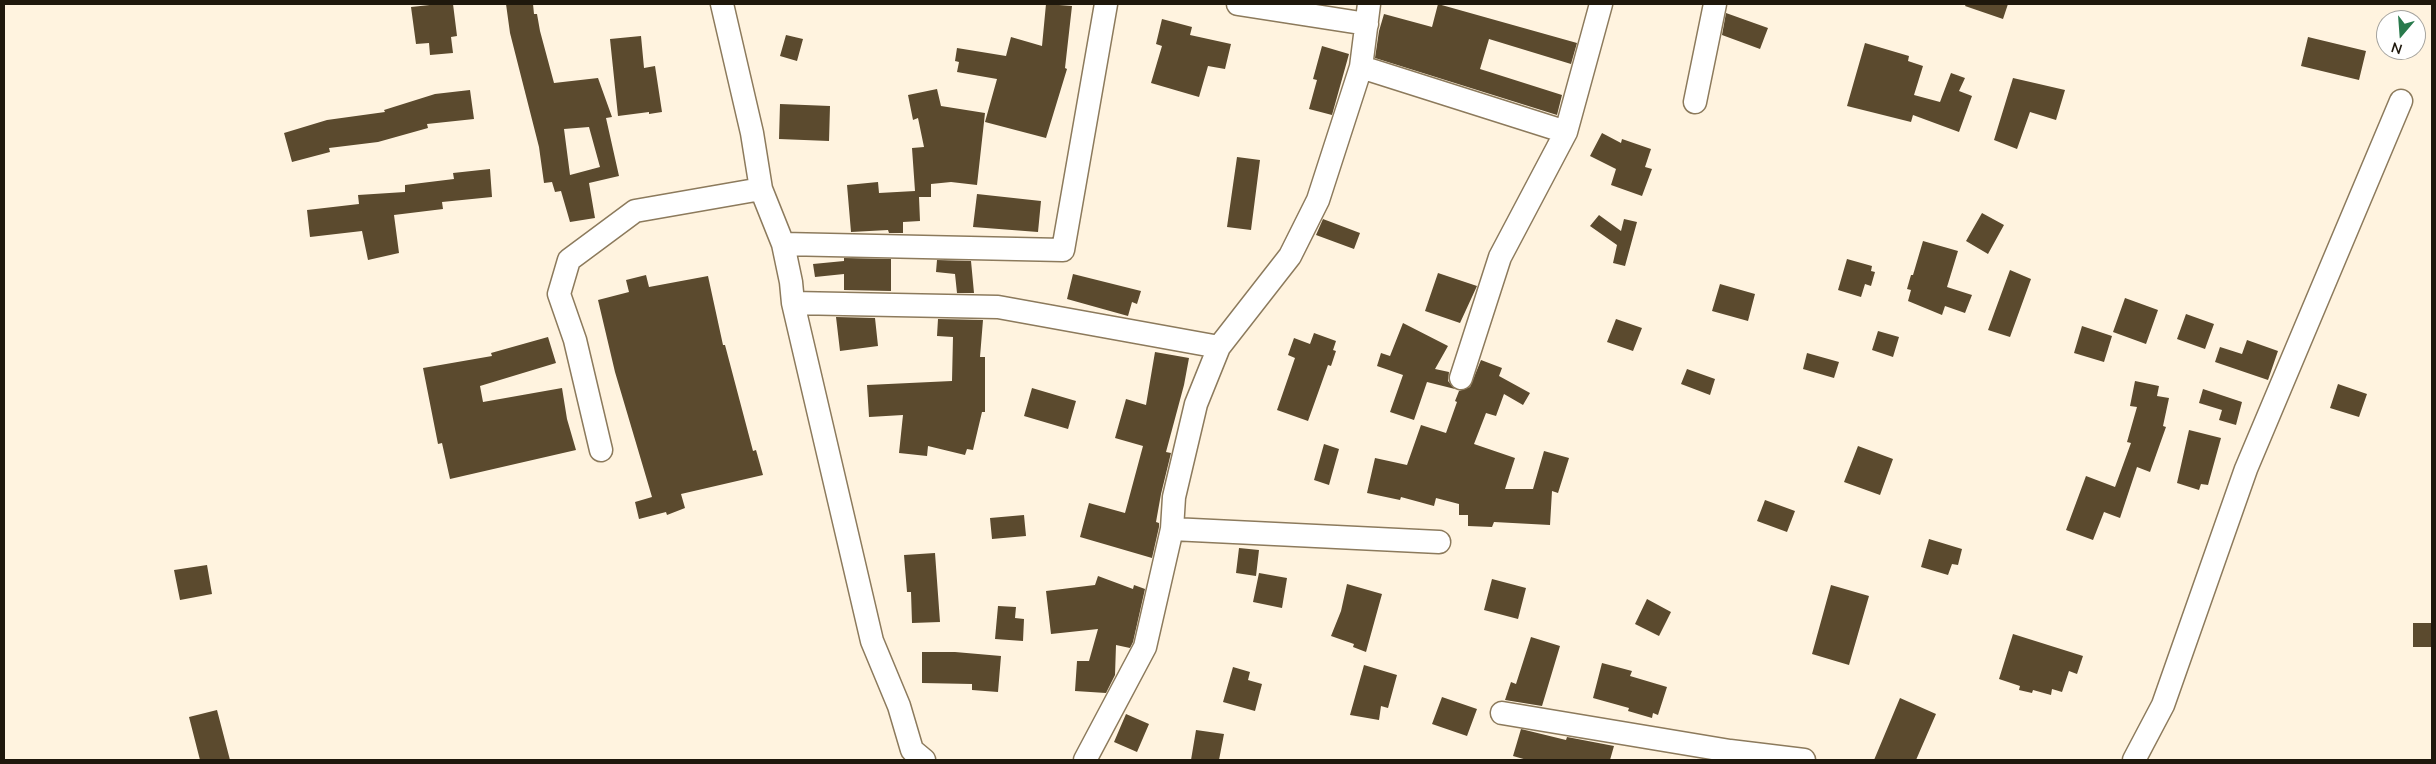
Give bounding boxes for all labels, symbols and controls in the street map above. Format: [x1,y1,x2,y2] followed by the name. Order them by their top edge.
[2376,10,2426,60] north arrow
[2389,38,2404,59] text: N

